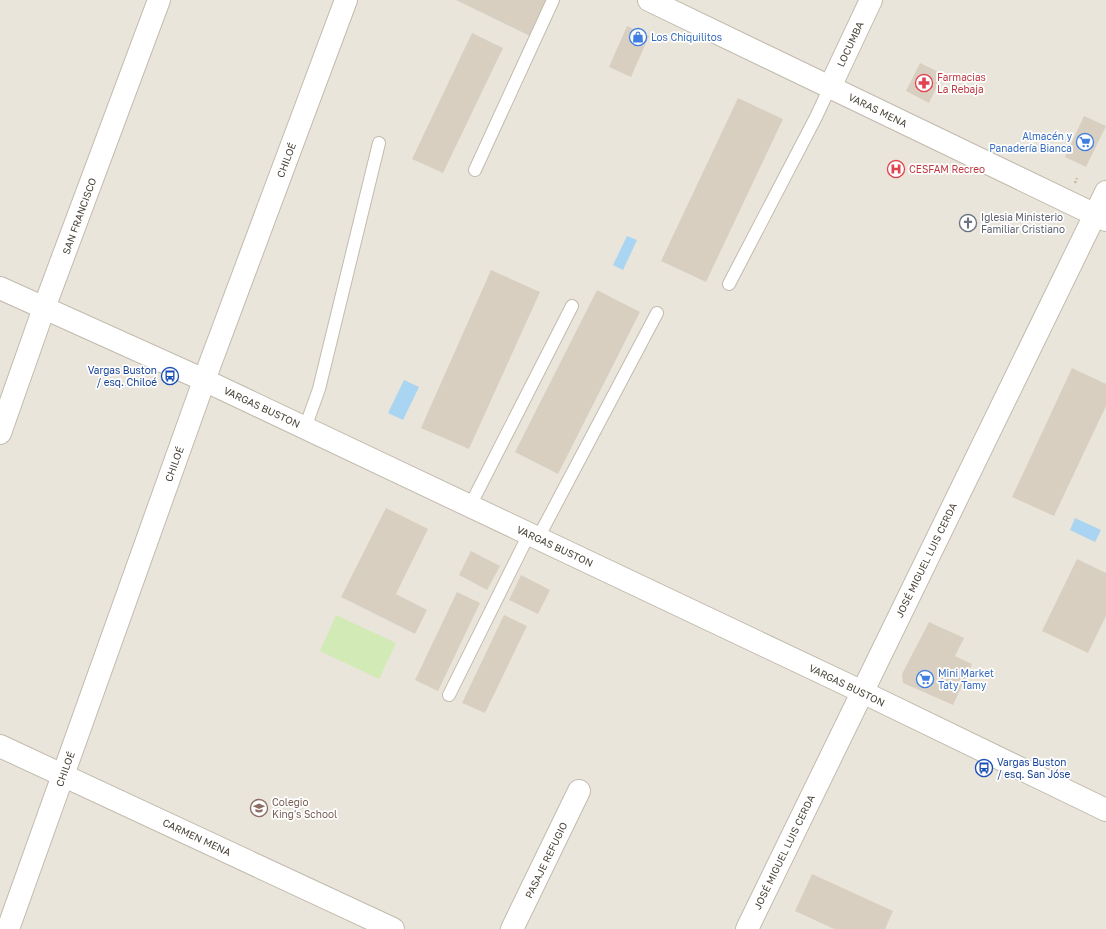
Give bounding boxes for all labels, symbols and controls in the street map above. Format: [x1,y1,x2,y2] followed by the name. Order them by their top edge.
[834,19,866,69] street label: LOCUMBA
[628,27,648,47] shop icon: Los Chiquilitos
[651,31,722,43] place label: Los Chiquilitos
[937,71,986,95] place label: Farmacias La Rebaja
[914,73,934,93] pharmacy icon: Farmacias La Rebaja
[847,91,910,130] street label: VARAS MENA
[989,130,1072,154] place label: Almacén y Panadería Bianca
[1075,132,1095,152] supermarket icon: Almacén y Panadería Bianca
[274,141,298,179] street label: CHILOÉ
[886,159,906,179] hospital icon: CESFAM Recreo
[909,163,985,175] place label: CESFAM Recreo
[60,176,98,256] street label: SAN FRANCISCO
[981,211,1065,235] place label: Iglesia Ministerio Familiar Cristiano
[958,213,978,233] church icon: Iglesia Ministerio Familiar Cristiano
[88,364,157,388] place label: Vargas Buston / esq. Chiloé
[160,366,180,386] bus stop icon: Vargas Buston / esq. Chiloé
[222,384,302,430] street label: VARGAS BUSTON
[162,445,186,483] street label: CHILOÉ
[893,500,959,619] street label: JOSÉ MIGUEL LUIS CERDA
[515,523,595,569] street label: VARGAS BUSTON
[807,661,887,709] street label: VARGAS BUSTON
[938,667,994,691] place label: Mini Market Taty Tamy
[915,669,935,689] supermarket icon: Mini Market Taty Tamy
[53,750,77,788] street label: CHILOÉ
[997,756,1071,780] place label: Vargas Buston / esq. San Jóse
[974,758,994,778] bus stop icon: Vargas Buston / esq. San Jóse
[751,792,817,911] street label: JOSÉ MIGUEL LUIS CERDA
[272,796,337,820] place label: Colegio King's School
[249,798,269,818] school or university icon: Colegio King's School
[161,816,233,858] street label: CARMEN MENA
[522,820,570,900] street label: PASAJE REFUGIO

